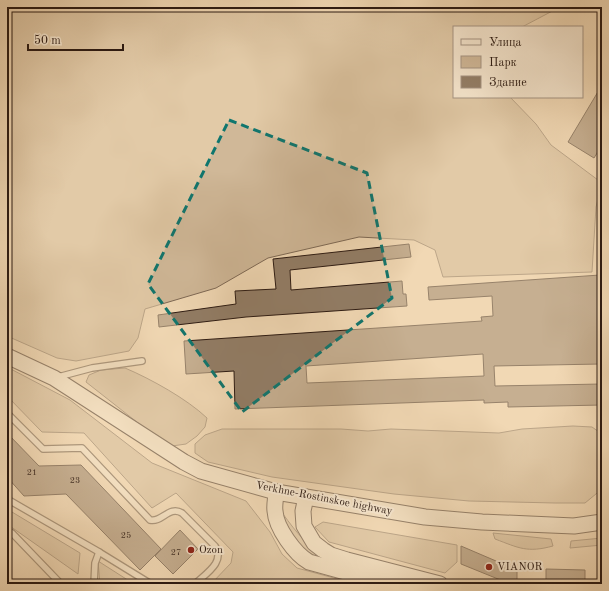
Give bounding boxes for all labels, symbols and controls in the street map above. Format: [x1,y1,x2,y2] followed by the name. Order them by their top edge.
[28,26,123,52] scale bar
[453,26,583,98] legend
[34,34,61,47] text: 50 m
[489,37,522,49] text: Улица
[489,57,517,69] text: Парк
[489,77,527,89] text: Здание
[27,468,37,477] house number: 21
[70,476,80,485] house number: 23
[255,480,393,518] street label: Verkhne-Rostinskoe highway
[121,531,131,540] house number: 25
[186,545,196,555] marker: Ozon
[199,545,223,556] place label: Ozon
[171,548,181,557] house number: 27
[484,562,494,572] marker: VIANOR
[497,562,542,573] place label: VIANOR

